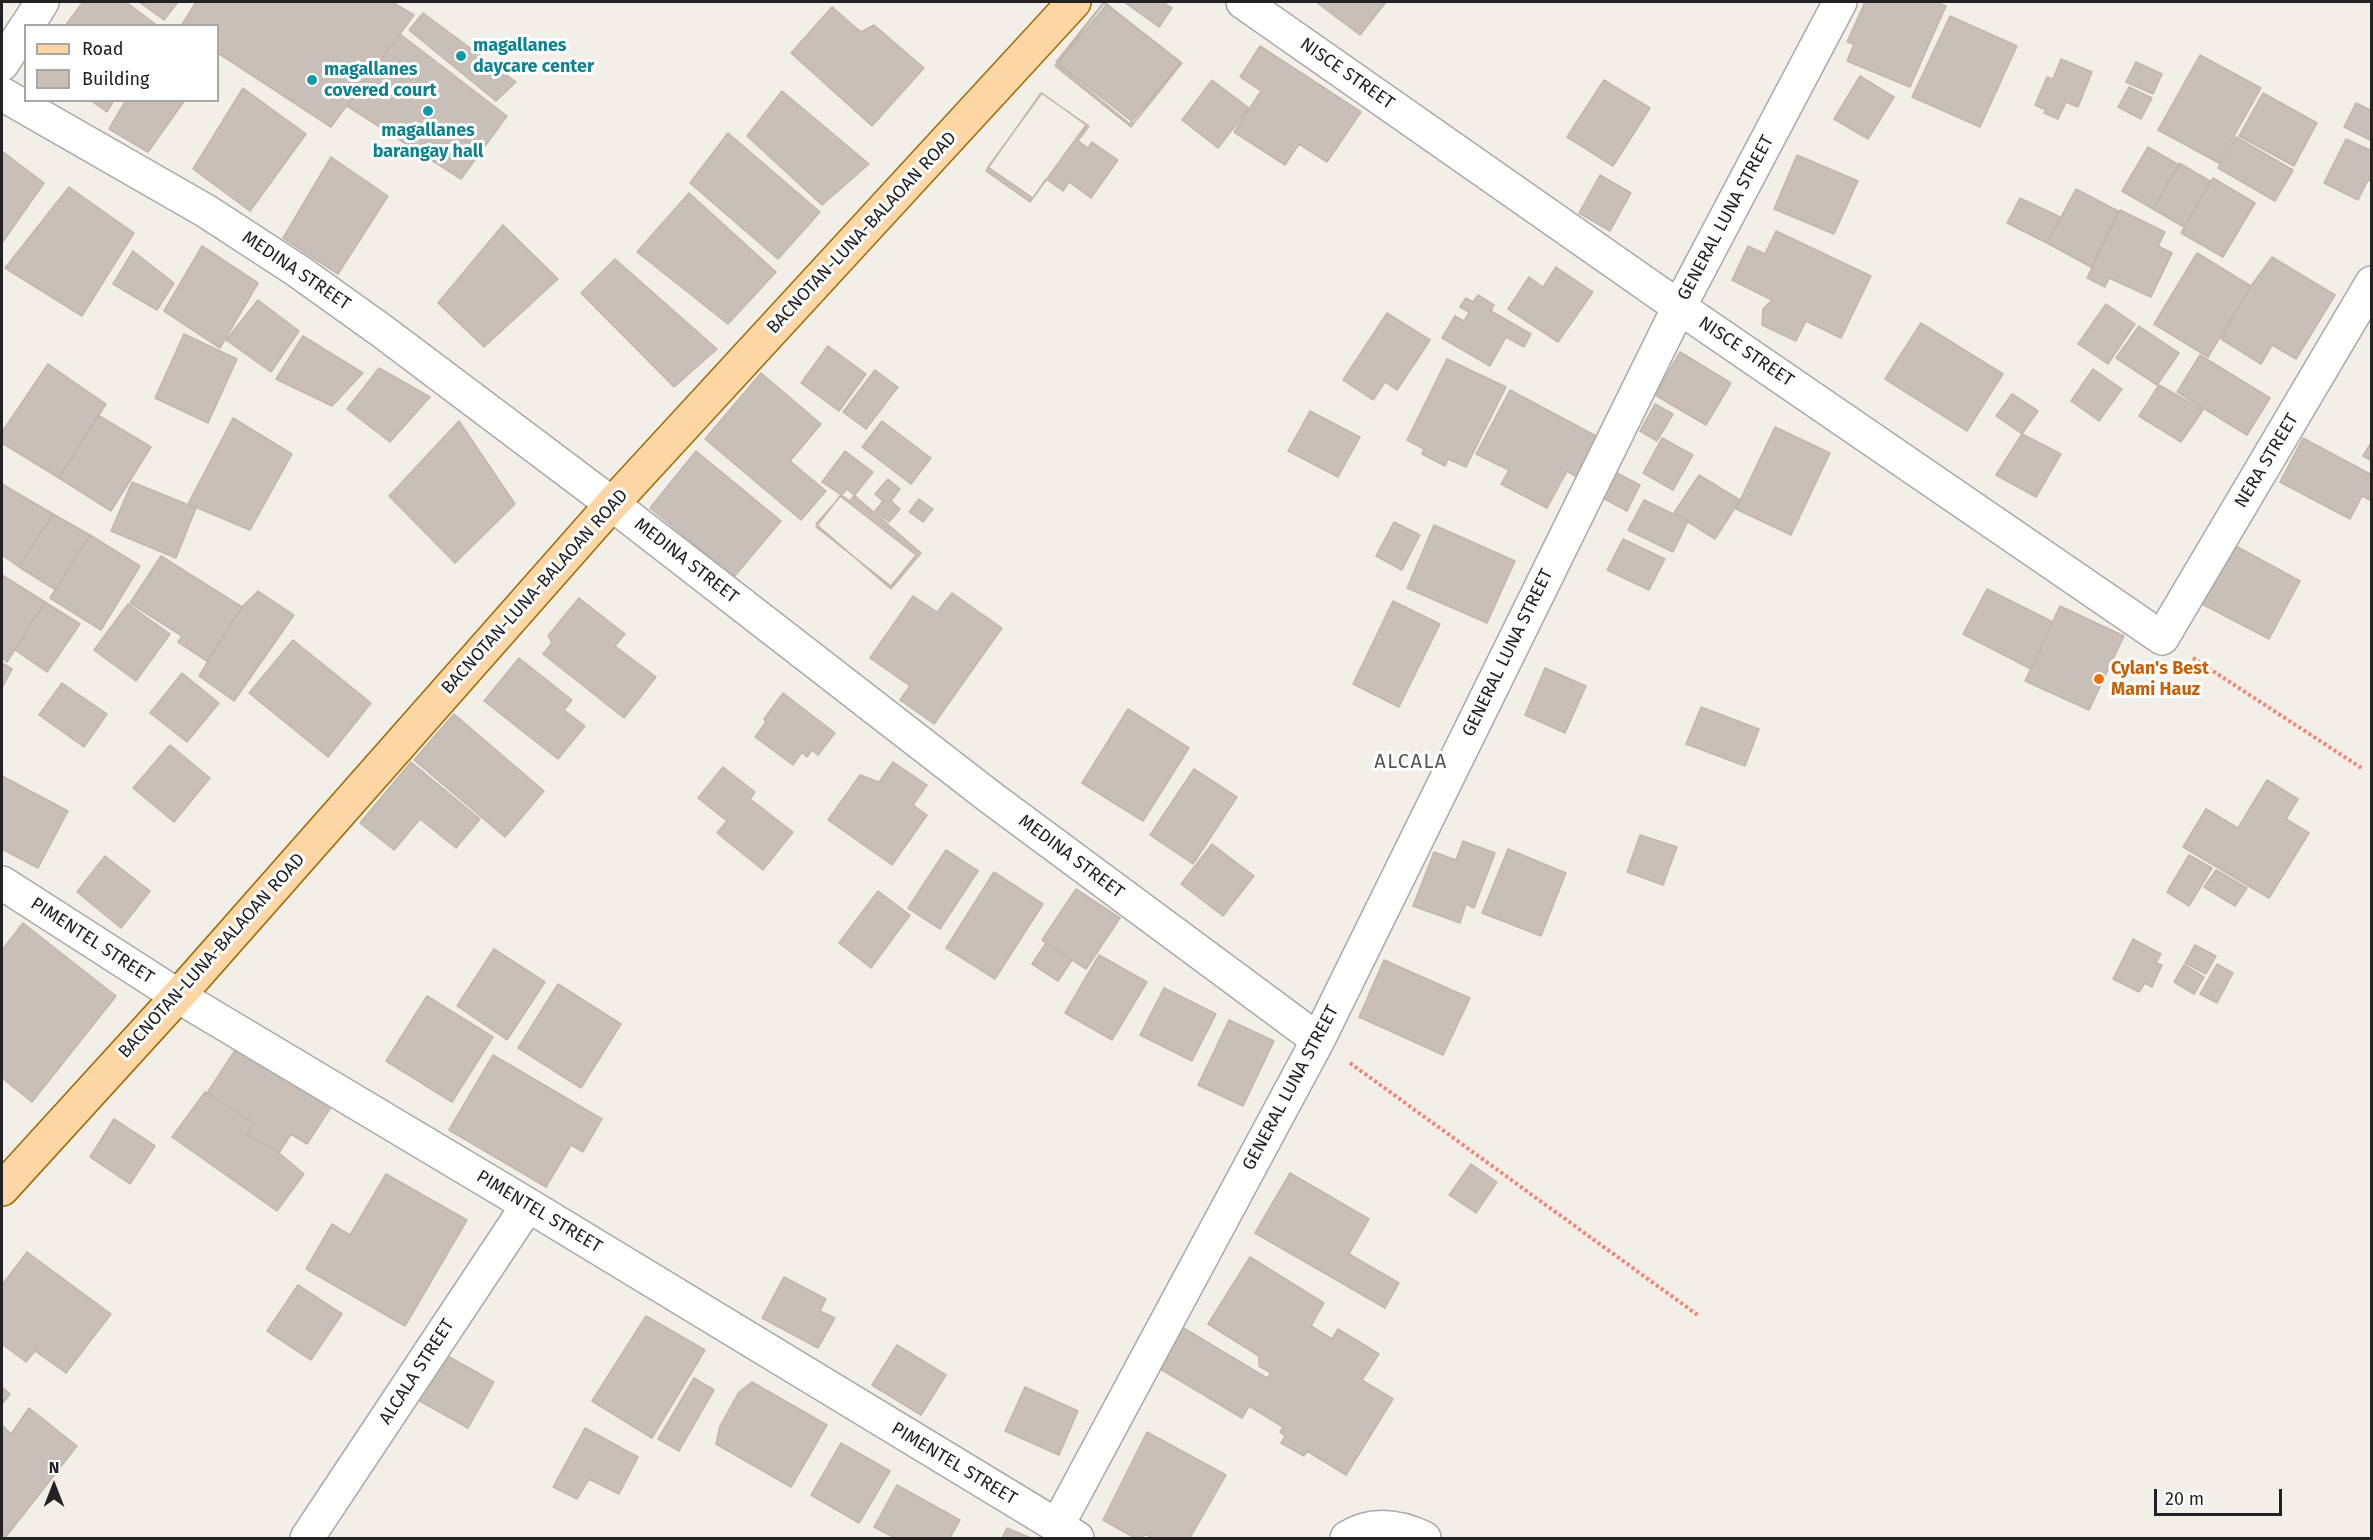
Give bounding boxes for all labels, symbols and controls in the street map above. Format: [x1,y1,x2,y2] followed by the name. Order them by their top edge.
[24,24,219,102] legend
[1296,34,1398,114] street label: NISCE STREET
[473,35,594,78] place label: magallanes daycare center
[82,38,124,60] text: Road
[454,49,468,63] marker: magallanes daycare center
[324,59,437,101] place label: magallanes covered court
[82,68,149,90] text: Building
[305,73,319,87] marker: magallanes covered court
[421,104,435,118] marker: magallanes barangay hall
[373,120,483,162] place label: magallanes barangay hall
[763,127,961,339] street label: BACNOTAN-LUNA-BALAOAN ROAD
[1673,132,1779,304] street label: GENERAL LUNA STREET
[238,227,354,315] street label: MEDINA STREET
[1694,312,1798,392] street label: NISCE STREET
[2230,410,2304,512] street label: NERA STREET
[437,485,633,699] street label: BACNOTAN-LUNA-BALAOAN ROAD
[630,514,742,608] street label: MEDINA STREET
[1458,566,1558,740] street label: GENERAL LUNA STREET
[2111,658,2209,700] place label: Cylan's Best Mami Hauz
[2092,672,2106,686] marker: Cylan's Best Mami Hauz
[1374,750,1448,774] district label: ALCALA
[1014,810,1128,904] street label: MEDINA STREET
[114,849,310,1063] street label: BACNOTAN-LUNA-BALAOAN ROAD
[26,893,158,989] street label: PIMENTEL STREET
[1238,1002,1344,1174] street label: GENERAL LUNA STREET
[472,1166,606,1258] street label: PIMENTEL STREET
[375,1315,459,1429] street label: ALCALA STREET
[887,1418,1021,1510] street label: PIMENTEL STREET
[24,1456,84,1516] north arrow
[49,1458,59,1477] text: N
[2157,1477,2284,1515] scale bar
[2165,1488,2204,1510] text: 20 m

